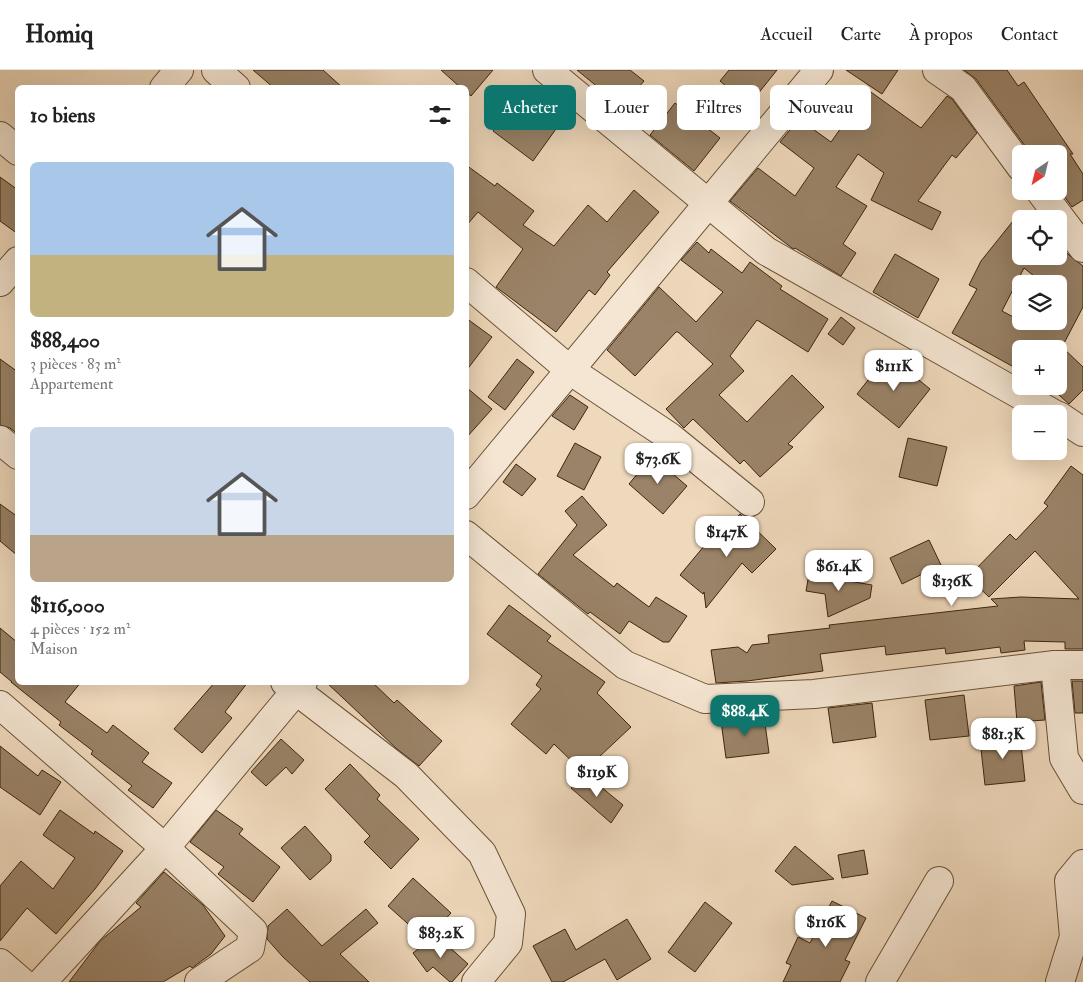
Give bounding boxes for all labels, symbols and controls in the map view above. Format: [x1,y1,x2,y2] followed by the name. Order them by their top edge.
[25,19,93,50] text: Homiq
[760,23,813,46] text: Accueil
[841,23,881,46] text: Carte
[909,23,973,46] text: À propos
[1001,23,1058,46] text: Contact
[484,85,576,130] chip: Acheter
[586,85,667,130] chip: Louer
[677,85,760,130] chip: Filtres
[770,85,871,130] chip: Nouveau
[426,101,454,129] icon: filters
[30,102,95,129] text: 10 biens
[1012,145,1068,200] north arrow
[1012,145,1067,460] map controls
[197,194,287,284] icon: home
[1012,210,1067,265] button: locate
[1012,275,1067,330] button: layers
[30,327,100,354] text: $88,400
[1012,340,1067,395] button: +
[859,350,929,392] pin: $111K
[30,354,121,374] text: 3 pièces · 83 m²
[875,356,913,376] text: $111K
[30,374,113,394] text: Appartement
[1012,405,1067,460] button: −
[617,442,699,485] pin: $73.6K
[636,449,680,469] text: $73.6K
[197,459,287,549] icon: home
[692,516,762,558] pin: $147K
[706,522,748,542] text: $147K
[798,550,880,592] pin: $61.4K
[816,556,862,576] text: $61.4K
[917,564,987,607] pin: $136K
[932,571,972,591] text: $136K
[30,592,105,619] text: $116,000
[30,619,130,639] text: 4 pièces · 152 m²
[30,639,78,659] text: Maison
[704,694,786,737] pin: $88.4K
[721,701,769,721] text: $88.4K
[962,718,1044,760] pin: $81.3K
[982,724,1024,744] text: $81.3K
[562,756,632,798] pin: $119K
[577,762,617,782] text: $119K
[791,906,861,948] pin: $116K
[806,912,846,932] text: $116K
[400,916,482,959] pin: $83.2K
[418,923,464,943] text: $83.2K

